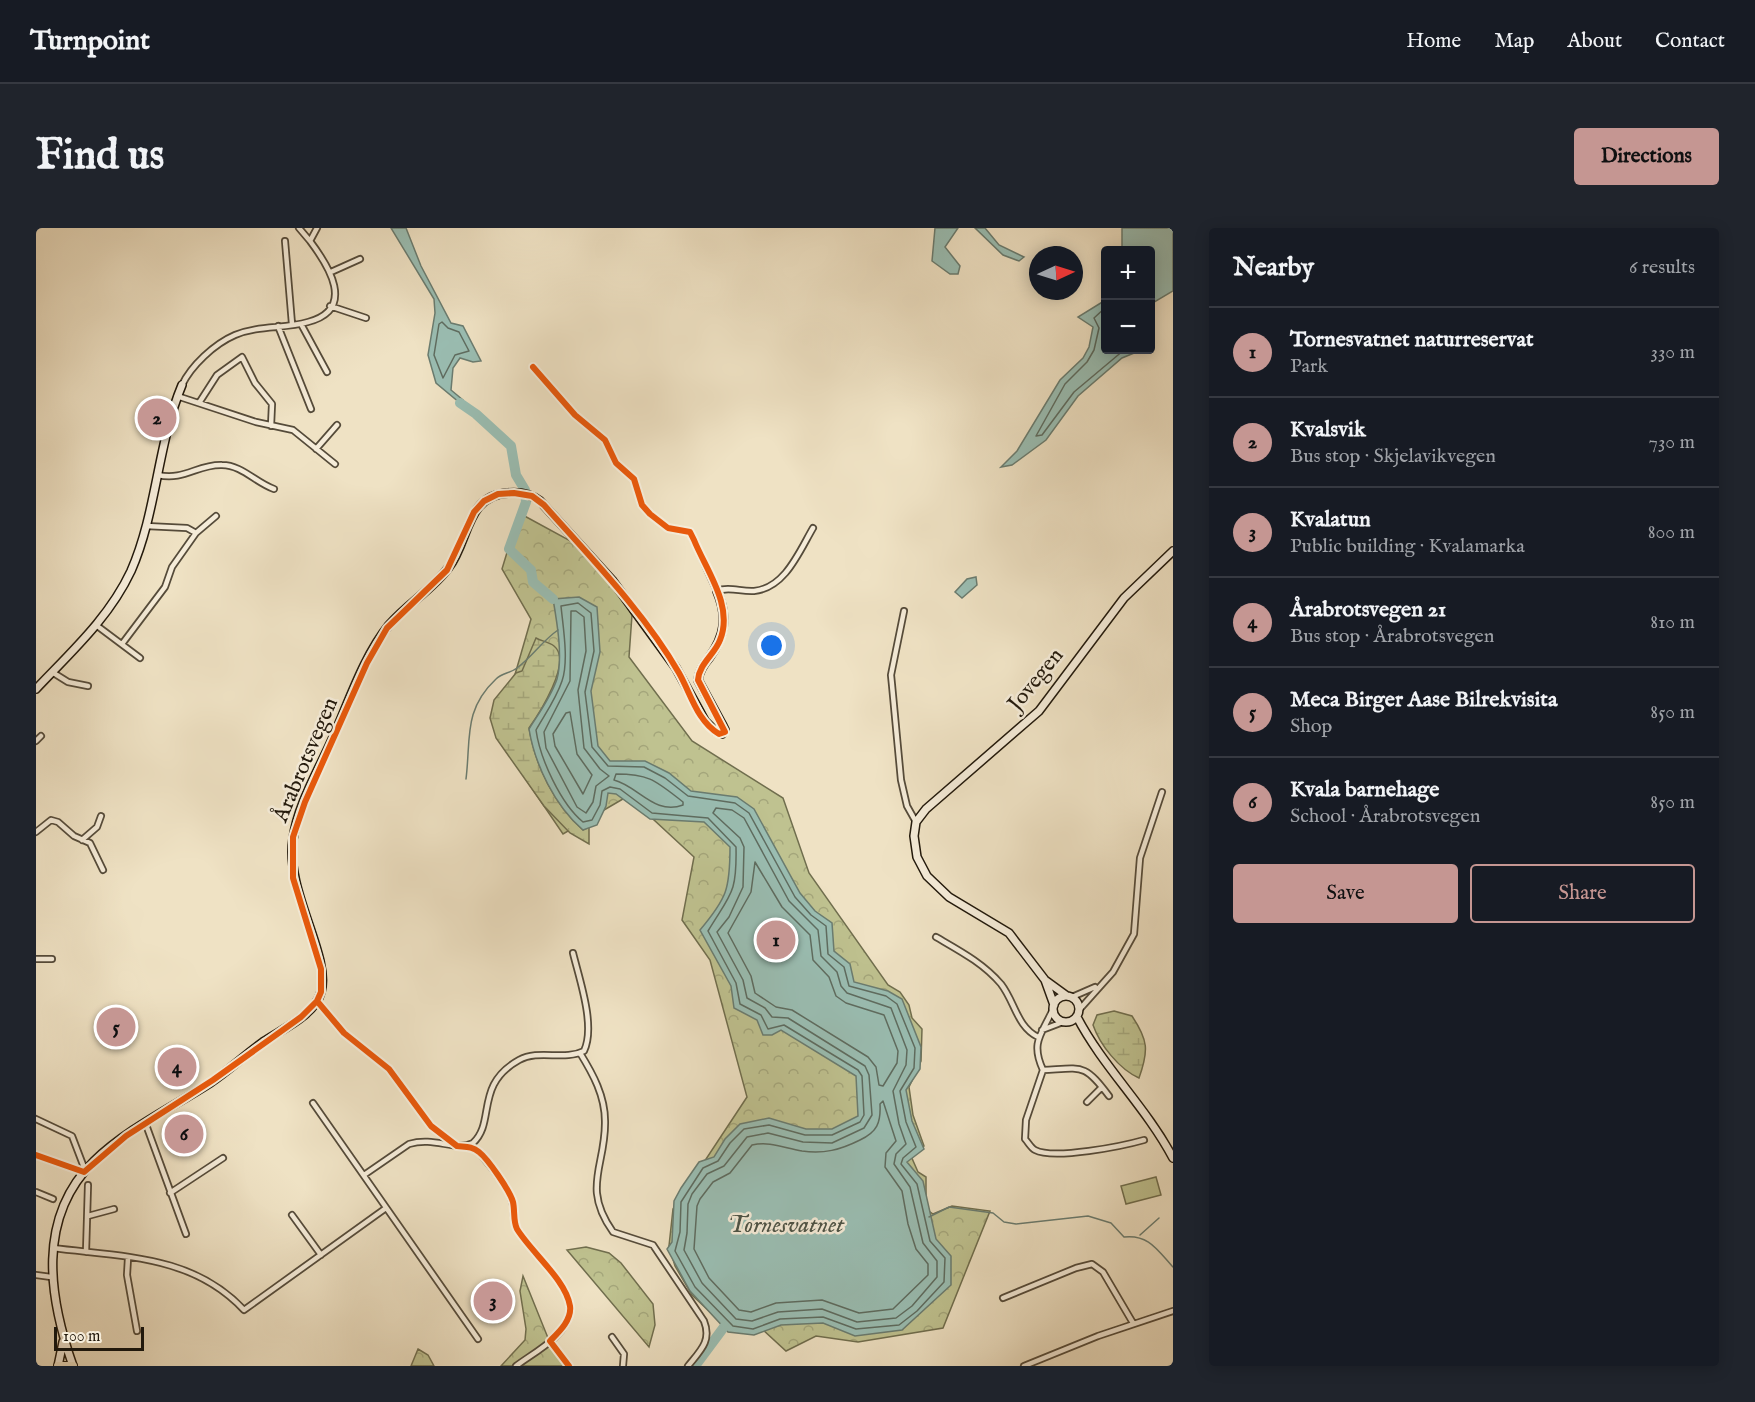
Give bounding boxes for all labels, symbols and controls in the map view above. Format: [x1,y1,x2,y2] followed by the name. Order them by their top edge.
[30,24,150,59] text: Turnpoint
[1406,28,1461,55] text: Home
[1494,28,1534,55] text: Map
[1567,28,1622,55] text: About
[1655,28,1725,55] text: Contact
[1574,128,1719,185] button: Directions
[36,130,164,183] text: Find us
[1029,246,1083,300] north arrow
[1101,246,1155,354] map controls
[1101,246,1155,300] button: +
[1233,251,1314,284] text: Nearby
[1629,255,1695,280] text: 6 results
[1101,300,1155,354] button: −
[1290,326,1534,354] text: Tornesvatnet naturreservat
[1249,340,1256,365] text: 1
[1650,340,1695,365] text: 330 m
[1290,354,1328,379] text: Park
[138,396,176,441] pin: 2
[1290,416,1366,444] text: Kvalsvik
[1248,430,1257,455] text: 2
[1649,430,1695,455] text: 730 m
[1290,444,1496,469] text: Bus stop · Skjelavikvegen
[1290,506,1371,534] text: Kvalatun
[1249,520,1256,545] text: 3
[1648,520,1695,545] text: 800 m
[1290,534,1525,559] text: Public building · Kvalamarka
[1290,596,1446,624] text: Årabrotsvegen 21
[1248,610,1257,635] text: 4
[1650,610,1695,635] text: 810 m
[1290,624,1494,649] text: Bus stop · Årabrotsvegen
[757,631,786,660] your location
[1000,642,1070,720] street label: Jovegen
[1290,686,1557,714] text: Meca Birger Aase Bilrekvisita
[267,693,345,828] street label: Årabrotsvegen
[1249,700,1256,725] text: 5
[1650,700,1695,725] text: 850 m
[1290,714,1332,739] text: Shop
[1290,776,1439,804] text: Kvala barnehage
[1248,790,1257,815] text: 6
[1650,790,1695,815] text: 850 m
[1290,804,1480,829] text: School · Årabrotsvegen
[1233,864,1458,923] button: Save
[1470,864,1695,923] button: Share
[756,918,796,962] pin: 1
[96,1004,136,1050] pin: 5
[158,1044,196,1090] pin: 4
[164,1112,204,1156] pin: 6
[728,1210,845,1241] water label: Tornesvatnet
[474,1278,512,1324] pin: 3
[54,1324,144,1352] scale bar
[63,1327,100,1347] text: 100 m

